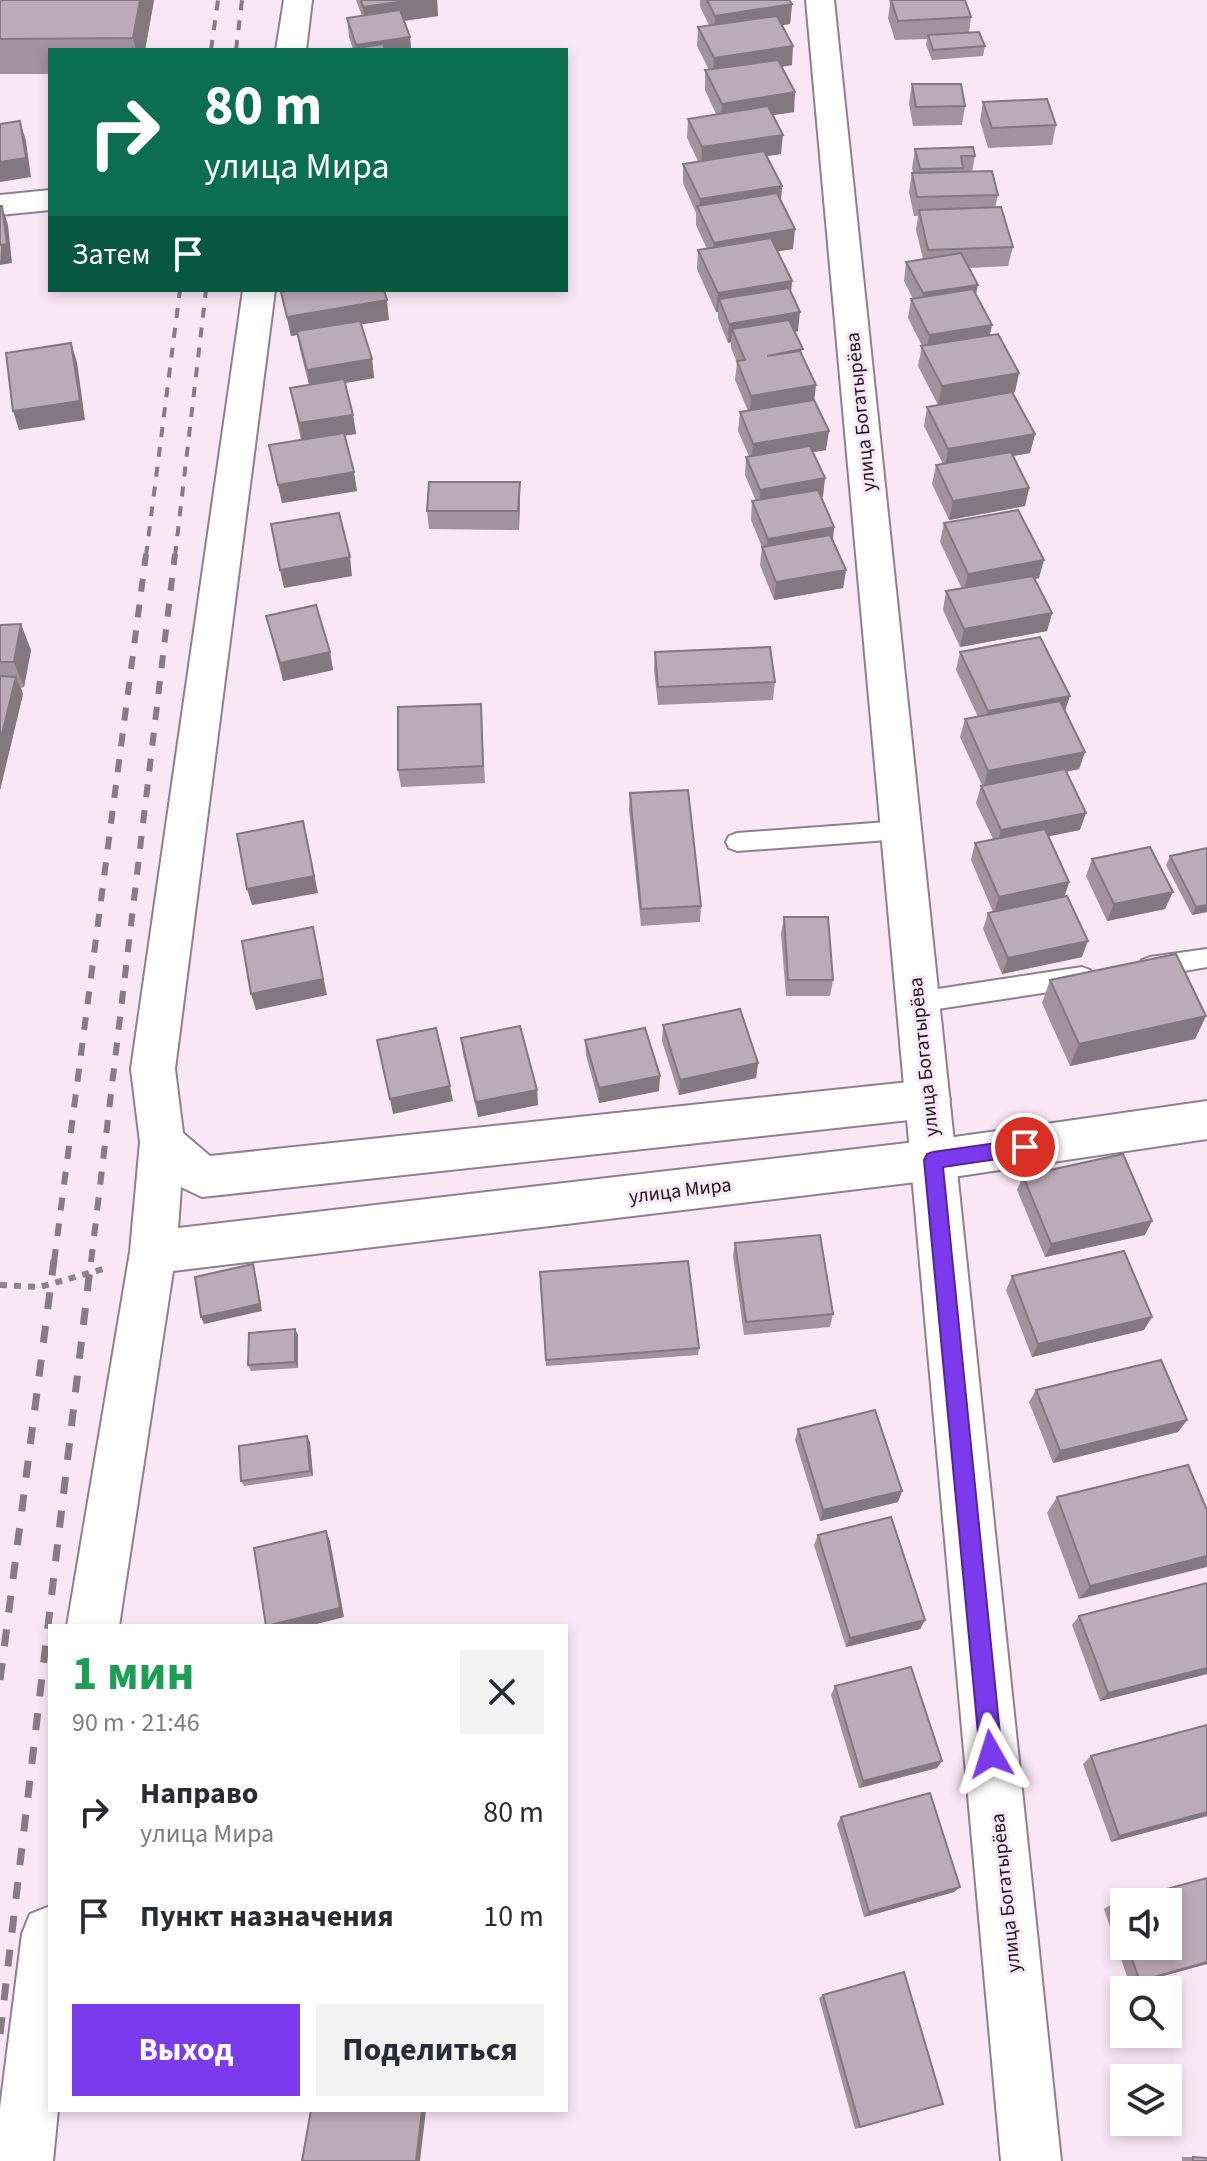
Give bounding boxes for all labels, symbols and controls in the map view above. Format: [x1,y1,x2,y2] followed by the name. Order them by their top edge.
[204,67,322,146] text: 80 m
[72,80,176,184] icon: right
[204,141,390,192] text: улица Мира
[166,232,210,276] icon: arrive
[72,233,150,276] text: Затем
[839,331,883,493] street label: улица Богатырёва
[902,976,946,1138] street label: улица Богатырёва
[991,1113,1059,1181] pin
[1003,1125,1047,1169] icon: arrive
[627,1171,733,1211] street label: улица Мира
[72,1640,195,1708] text: 1 мин
[460,1650,544,1734] button: close
[72,1704,200,1741] text: 90 m · 21:46
[949,1712,1033,1796] position arrow
[140,1772,258,1815] text: Направо
[72,1790,116,1834] icon: right
[483,1791,544,1834] text: 80 m
[984,1812,1028,1974] street label: улица Богатырёва
[140,1815,274,1852] text: улица Мира
[1110,1888,1182,2136] map controls
[1110,1888,1182,1960] button: sound
[72,1894,116,1938] icon: arrive
[140,1895,394,1938] text: Пункт назначения
[483,1895,544,1938] text: 10 m
[1110,1976,1182,2048] button: search
[72,2004,300,2096] button: Выход
[316,2004,544,2096] button: Поделиться
[1110,2064,1182,2136] button: layers

